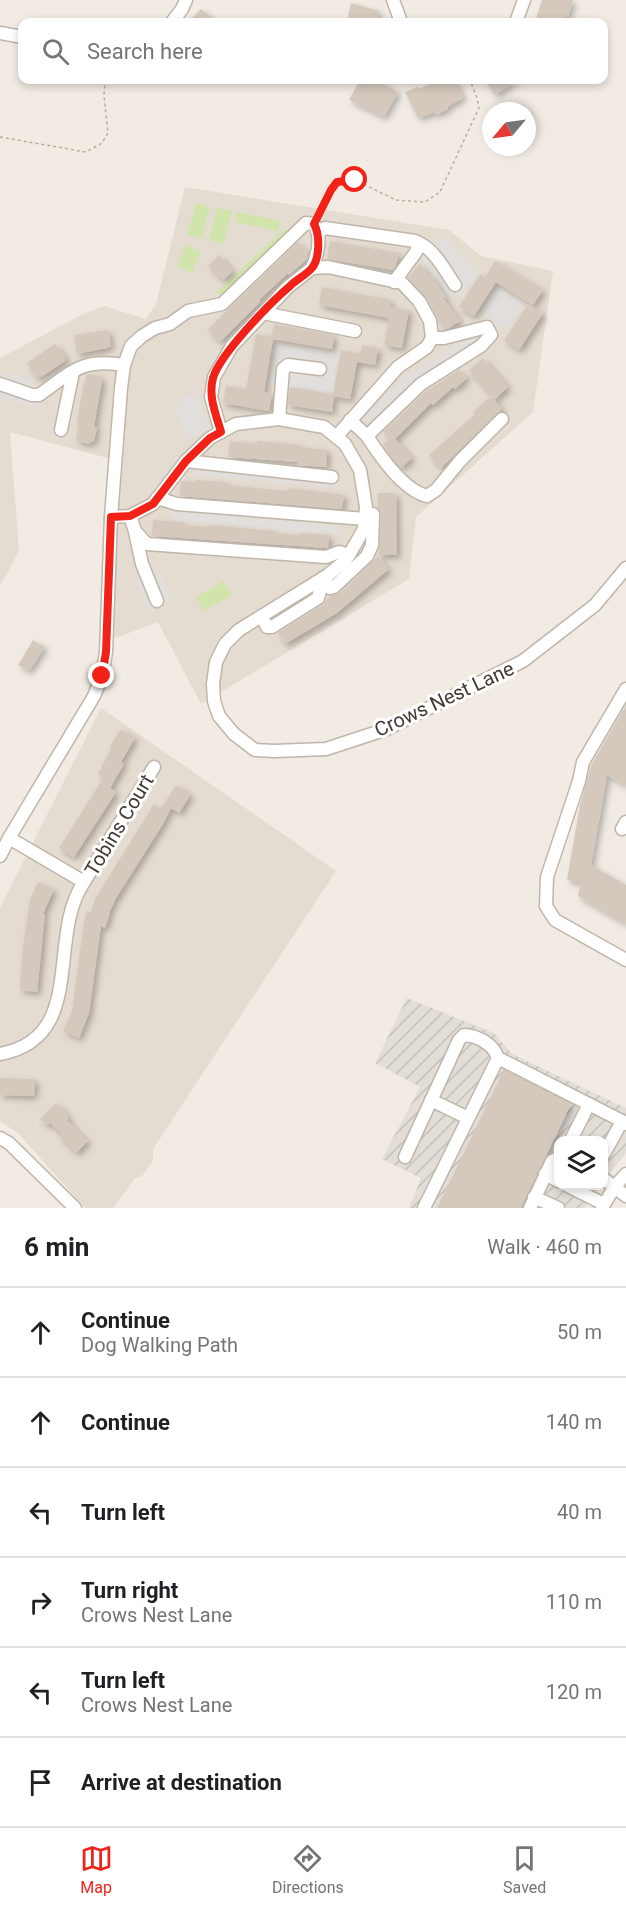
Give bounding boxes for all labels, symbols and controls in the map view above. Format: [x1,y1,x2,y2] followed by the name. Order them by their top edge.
[18,18,608,84] search box
[39,35,72,68] icon: search
[87,39,203,64] text: Search here
[482,102,536,156] north arrow
[341,166,367,192] route start
[370,656,518,742] street label: Crows Nest Lane
[88,662,114,688] route end
[79,770,159,880] street label: Tobins Court
[554,1136,608,1190] map controls
[554,1136,608,1190] button: layers
[24,1232,89,1262] text: 6 min
[487,1235,602,1259] text: Walk · 460 m
[81,1308,170,1333] text: Continue
[24,1316,57,1349] icon: ahead
[557,1320,602,1344] text: 50 m
[81,1333,238,1357] text: Dog Walking Path
[24,1406,57,1439] icon: ahead
[81,1410,170,1435] text: Continue
[546,1410,602,1434] text: 140 m
[24,1496,57,1529] icon: left
[81,1500,165,1525] text: Turn left
[557,1500,602,1524] text: 40 m
[81,1578,178,1603] text: Turn right
[24,1586,57,1619] icon: right
[546,1590,602,1614] text: 110 m
[81,1603,232,1627] text: Crows Nest Lane
[81,1668,165,1693] text: Turn left
[24,1676,57,1709] icon: left
[546,1680,602,1704] text: 120 m
[81,1693,232,1717] text: Crows Nest Lane
[24,1766,57,1799] icon: arrive
[81,1770,282,1795] text: Arrive at destination
[80,1842,113,1897] tab: Map
[272,1842,344,1897] tab: Directions
[503,1842,546,1897] tab: Saved

